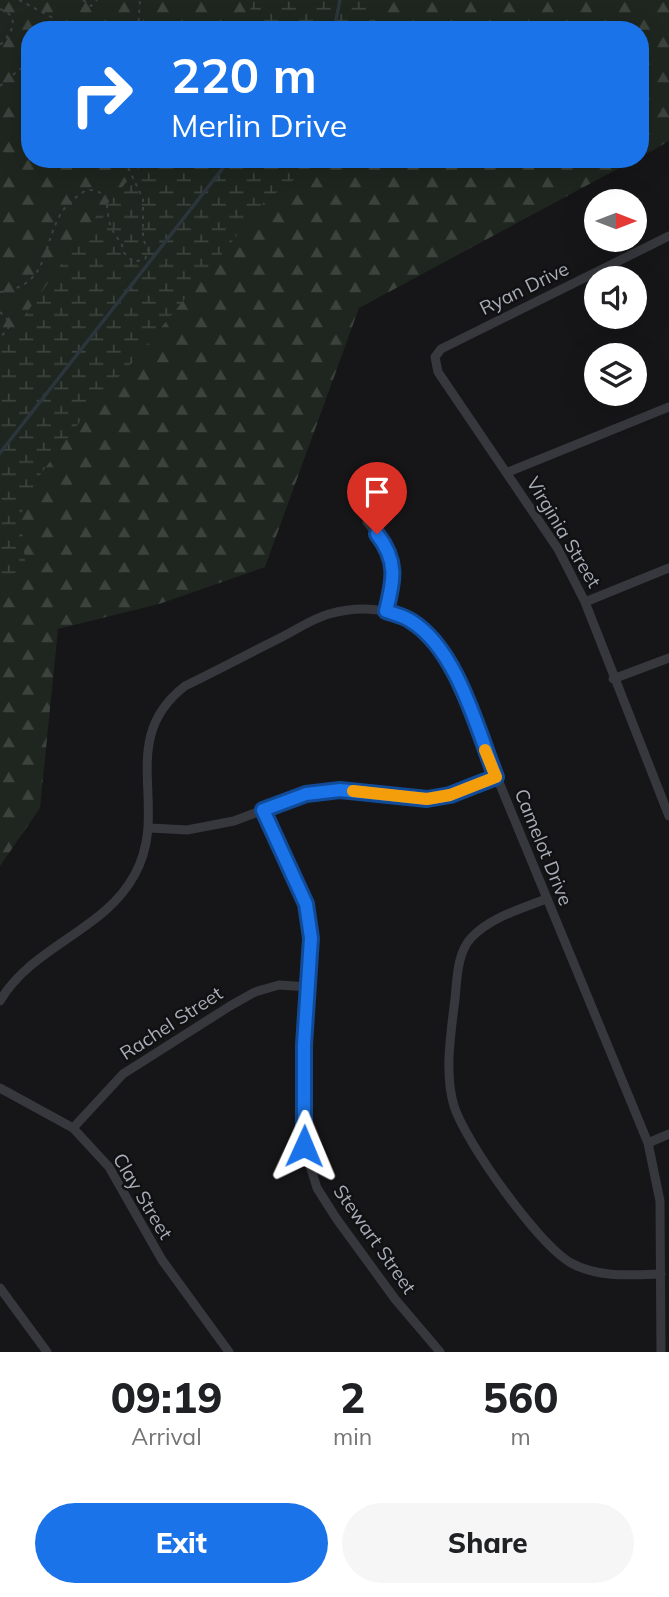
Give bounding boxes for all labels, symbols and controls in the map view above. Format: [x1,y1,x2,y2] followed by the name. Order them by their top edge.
[171,44,317,105] text: 220 m
[56,49,147,140] icon: right
[171,105,347,145] text: Merlin Drive
[584,189,648,252] north arrow
[584,189,647,406] map controls
[475,256,573,320] street label: Ryan Drive
[584,266,647,329] button: sound
[584,343,647,406] button: layers
[347,462,407,534] pin
[521,472,607,592] street label: Virginia Street
[358,473,396,511] icon: arrive
[510,785,578,909] street label: Camelot Drive
[115,981,227,1065] street label: Rachel Street
[267,1109,341,1183] position arrow
[108,1148,178,1244] street label: Clay Street
[329,1180,422,1299] street label: Stewart Street
[111,1371,222,1424] text: 09:19
[340,1371,365,1424] text: 2
[483,1371,558,1424] text: 560
[131,1422,202,1451] text: Arrival
[333,1422,372,1451] text: min
[510,1422,531,1451] text: m
[35,1503,328,1583] button: Exit
[342,1503,634,1583] button: Share

